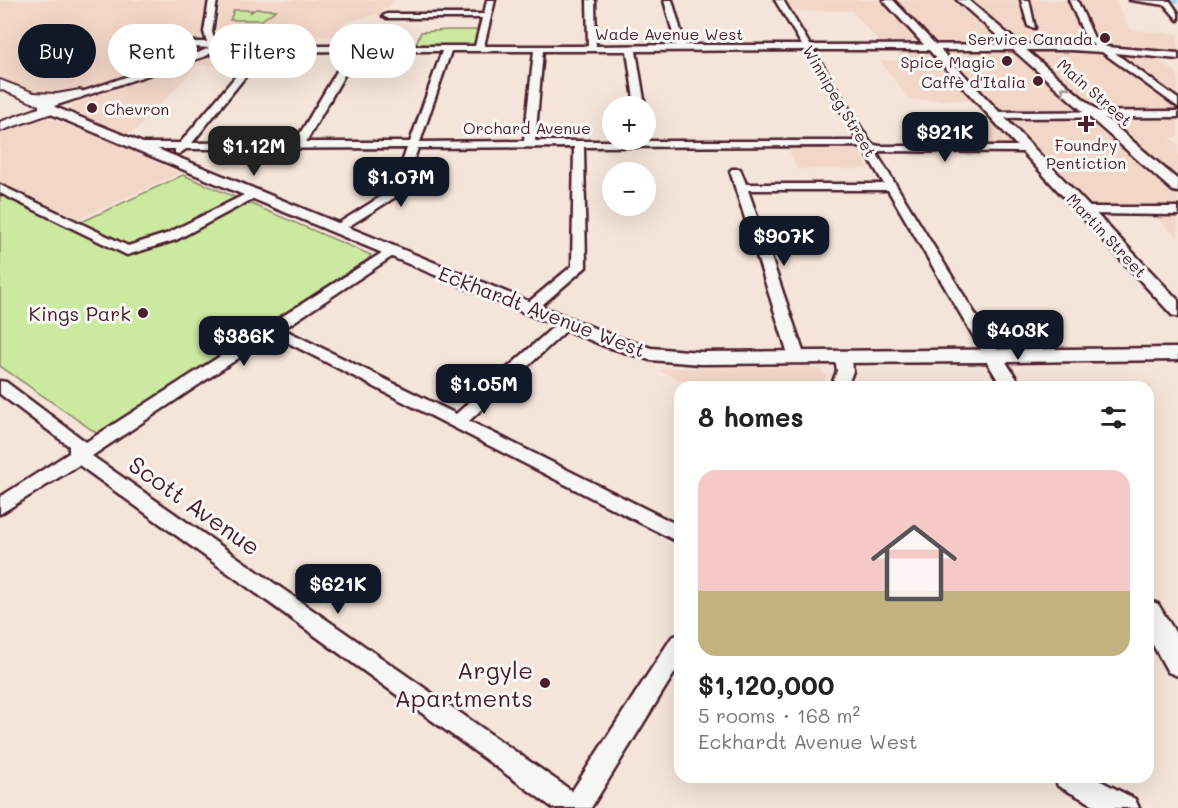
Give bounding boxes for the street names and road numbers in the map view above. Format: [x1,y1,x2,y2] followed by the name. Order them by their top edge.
[595,23,743,44] street label: Wade Avenue West
[798,41,882,161] street label: Winnipeg Street
[1053,54,1137,130] street label: Main Street
[463,117,591,138] street label: Orchard Avenue
[1063,188,1151,282] street label: Martin Street
[435,260,649,362] street label: Eckhardt Avenue West
[123,448,267,562] street label: Scott Avenue

